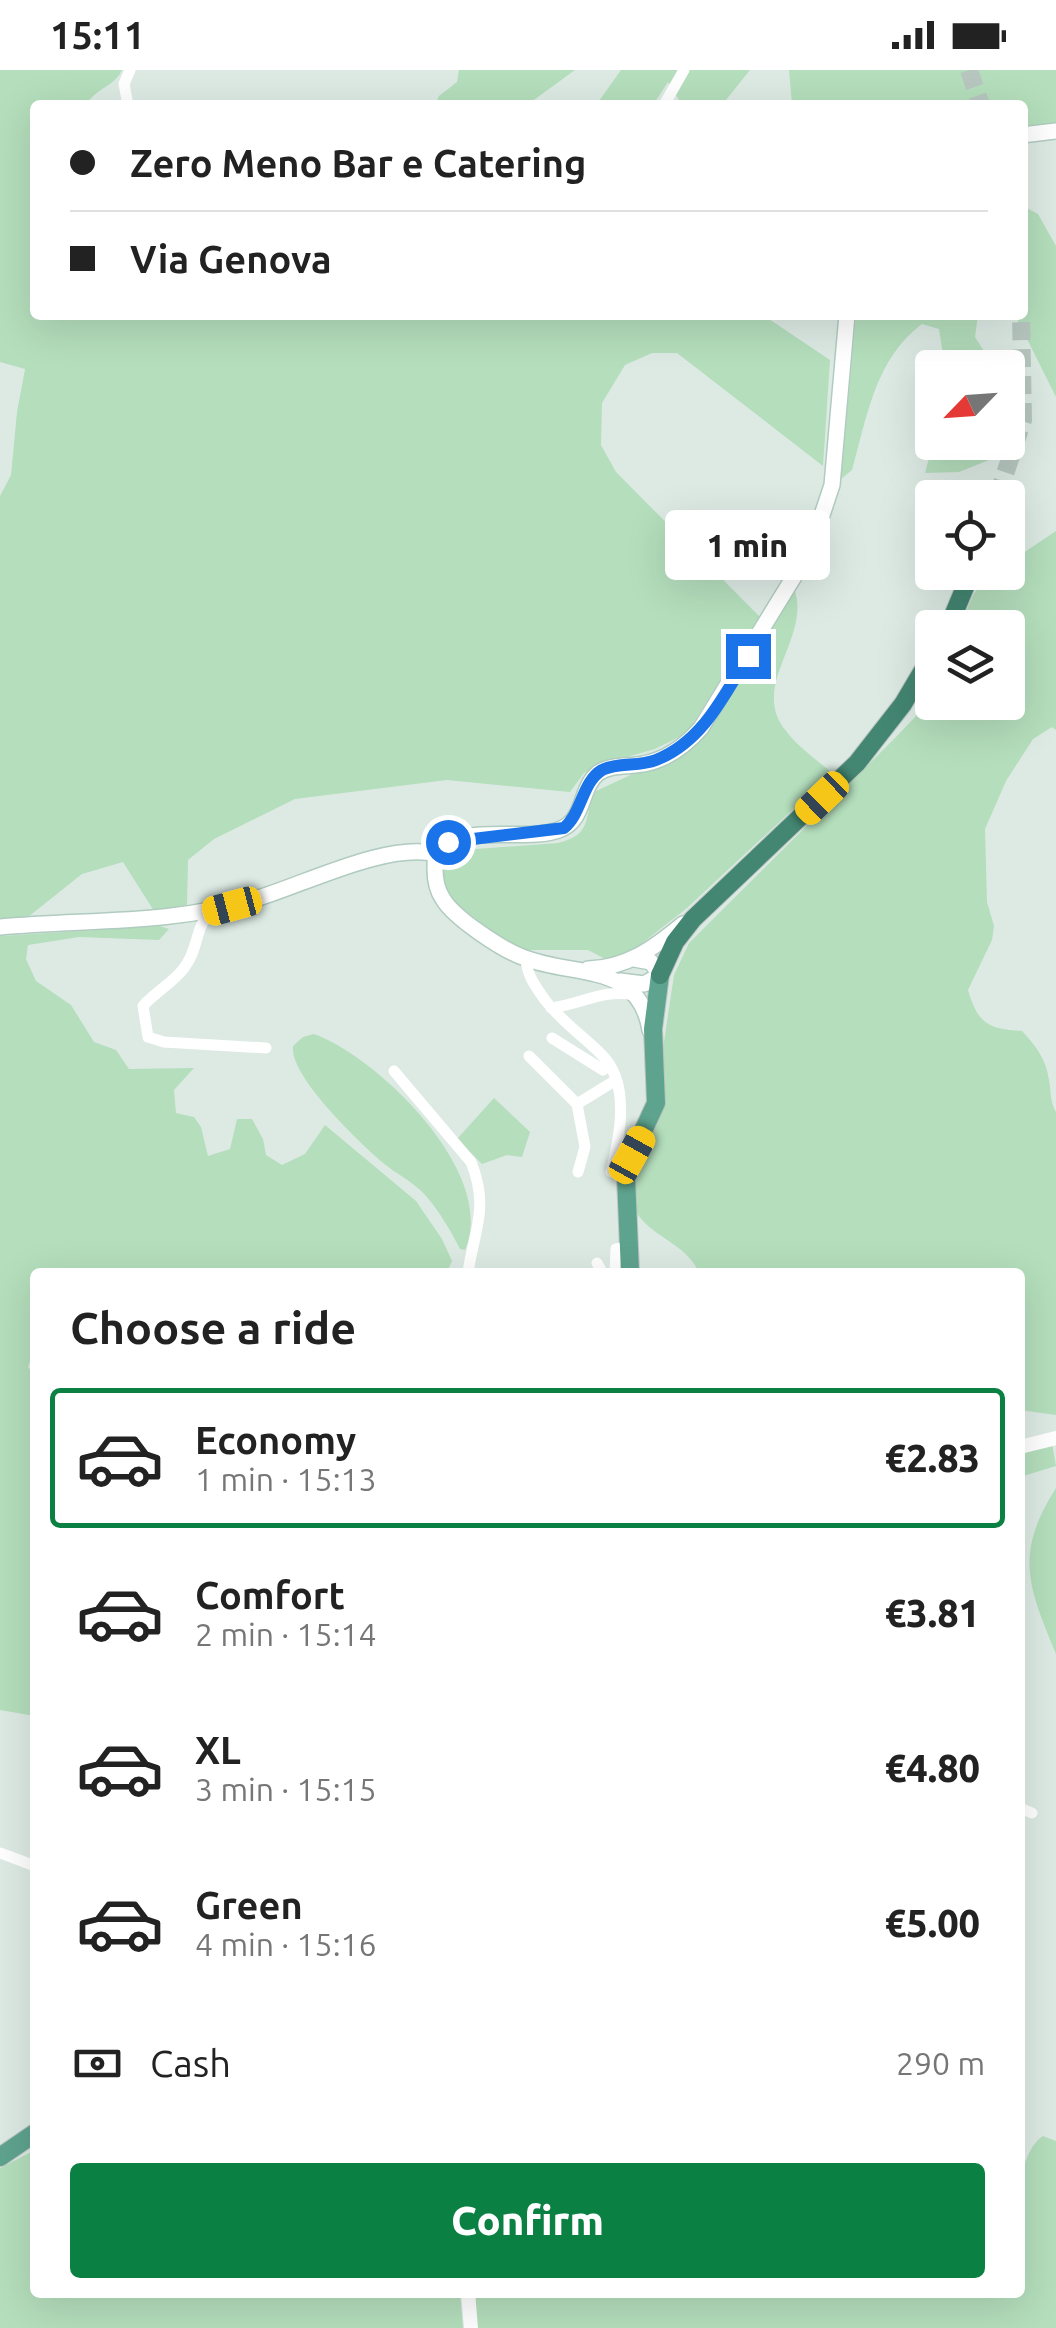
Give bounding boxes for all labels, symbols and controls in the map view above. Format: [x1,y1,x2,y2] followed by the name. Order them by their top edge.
[50,14,145,56] text: 15:11
[130,142,586,184] text: Zero Meno Bar e Catering
[130,238,332,280] text: Via Genova
[915,350,1025,460] north arrow
[915,350,1025,720] map controls
[915,480,1025,590] button: locate
[666,511,830,581] callout: 1 min
[707,527,788,563] text: 1 min
[915,610,1025,720] button: layers
[726,634,771,679] route end
[790,766,854,830] car
[426,820,471,865] route start
[199,884,265,928] car
[604,1121,660,1189] car
[70,1302,356,1353] text: Choose a ride
[75,1413,165,1503] icon: car
[195,1419,356,1461] text: Economy
[885,1437,980,1479] text: €2.83
[195,1461,377,1497] text: 1 min · 15:13
[75,1568,165,1658] icon: car
[195,1574,345,1616] text: Comfort
[885,1592,980,1634] text: €3.81
[195,1616,377,1652] text: 2 min · 15:14
[75,1723,165,1813] icon: car
[195,1729,241,1771] text: XL
[885,1747,980,1789] text: €4.80
[195,1771,377,1807] text: 3 min · 15:15
[75,1878,165,1968] icon: car
[195,1884,303,1926] text: Green
[885,1902,980,1944] text: €5.00
[195,1926,377,1962] text: 4 min · 15:16
[70,2036,125,2091] icon: cash
[150,2042,231,2084] text: Cash
[896,2045,985,2081] text: 290 m
[70,2163,985,2278] button: Confirm

